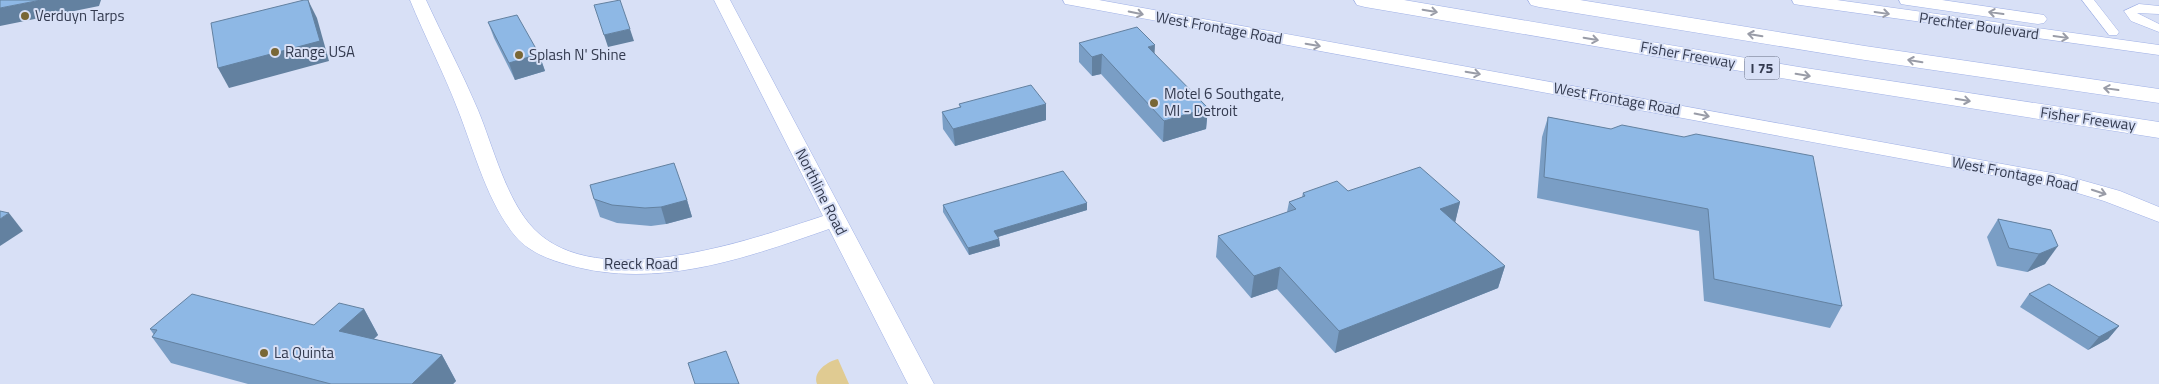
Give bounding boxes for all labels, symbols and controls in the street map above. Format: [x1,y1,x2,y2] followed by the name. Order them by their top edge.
[35,4,124,27] place label: Verduyn Tarps
[1154,5,1284,50] street label: West Frontage Road
[1918,6,2041,45] street label: Prechter Boulevard
[1422,7,1438,17] one-way arrow
[1128,8,1144,18] one-way arrow
[1874,8,1890,18] one-way arrow
[1988,8,2004,18] one-way arrow
[19,10,31,22] marker: Verduyn Tarps
[1747,30,1763,40] one-way arrow
[2052,33,2068,43] one-way arrow
[1582,34,1598,44] one-way arrow
[1639,35,1737,74] street label: Fisher Freeway
[285,40,355,63] place label: Range USA
[1305,40,1321,50] one-way arrow
[529,43,626,66] place label: Splash N' Shine
[269,46,281,58] marker: Range USA
[513,49,525,61] marker: Splash N' Shine
[1744,56,1780,80] road number: I 75
[1908,56,1924,66] one-way arrow
[1465,69,1481,79] one-way arrow
[1794,70,1810,80] one-way arrow
[1552,76,1682,121] street label: West Frontage Road
[1164,82,1284,122] place label: Motel 6 Southgate, MI - Detroit
[2103,84,2119,94] one-way arrow
[1955,96,1971,106] one-way arrow
[1148,97,1160,109] marker: Motel 6 Southgate, MI - Detroit
[2039,100,2137,137] street label: Fisher Freeway
[1693,110,1709,120] one-way arrow
[790,144,853,239] street label: Northline Road
[1950,150,2080,197] street label: West Frontage Road
[2091,188,2106,197] one-way arrow
[604,252,678,275] street label: Reeck Road
[274,341,334,364] place label: La Quinta
[258,347,270,359] marker: La Quinta

